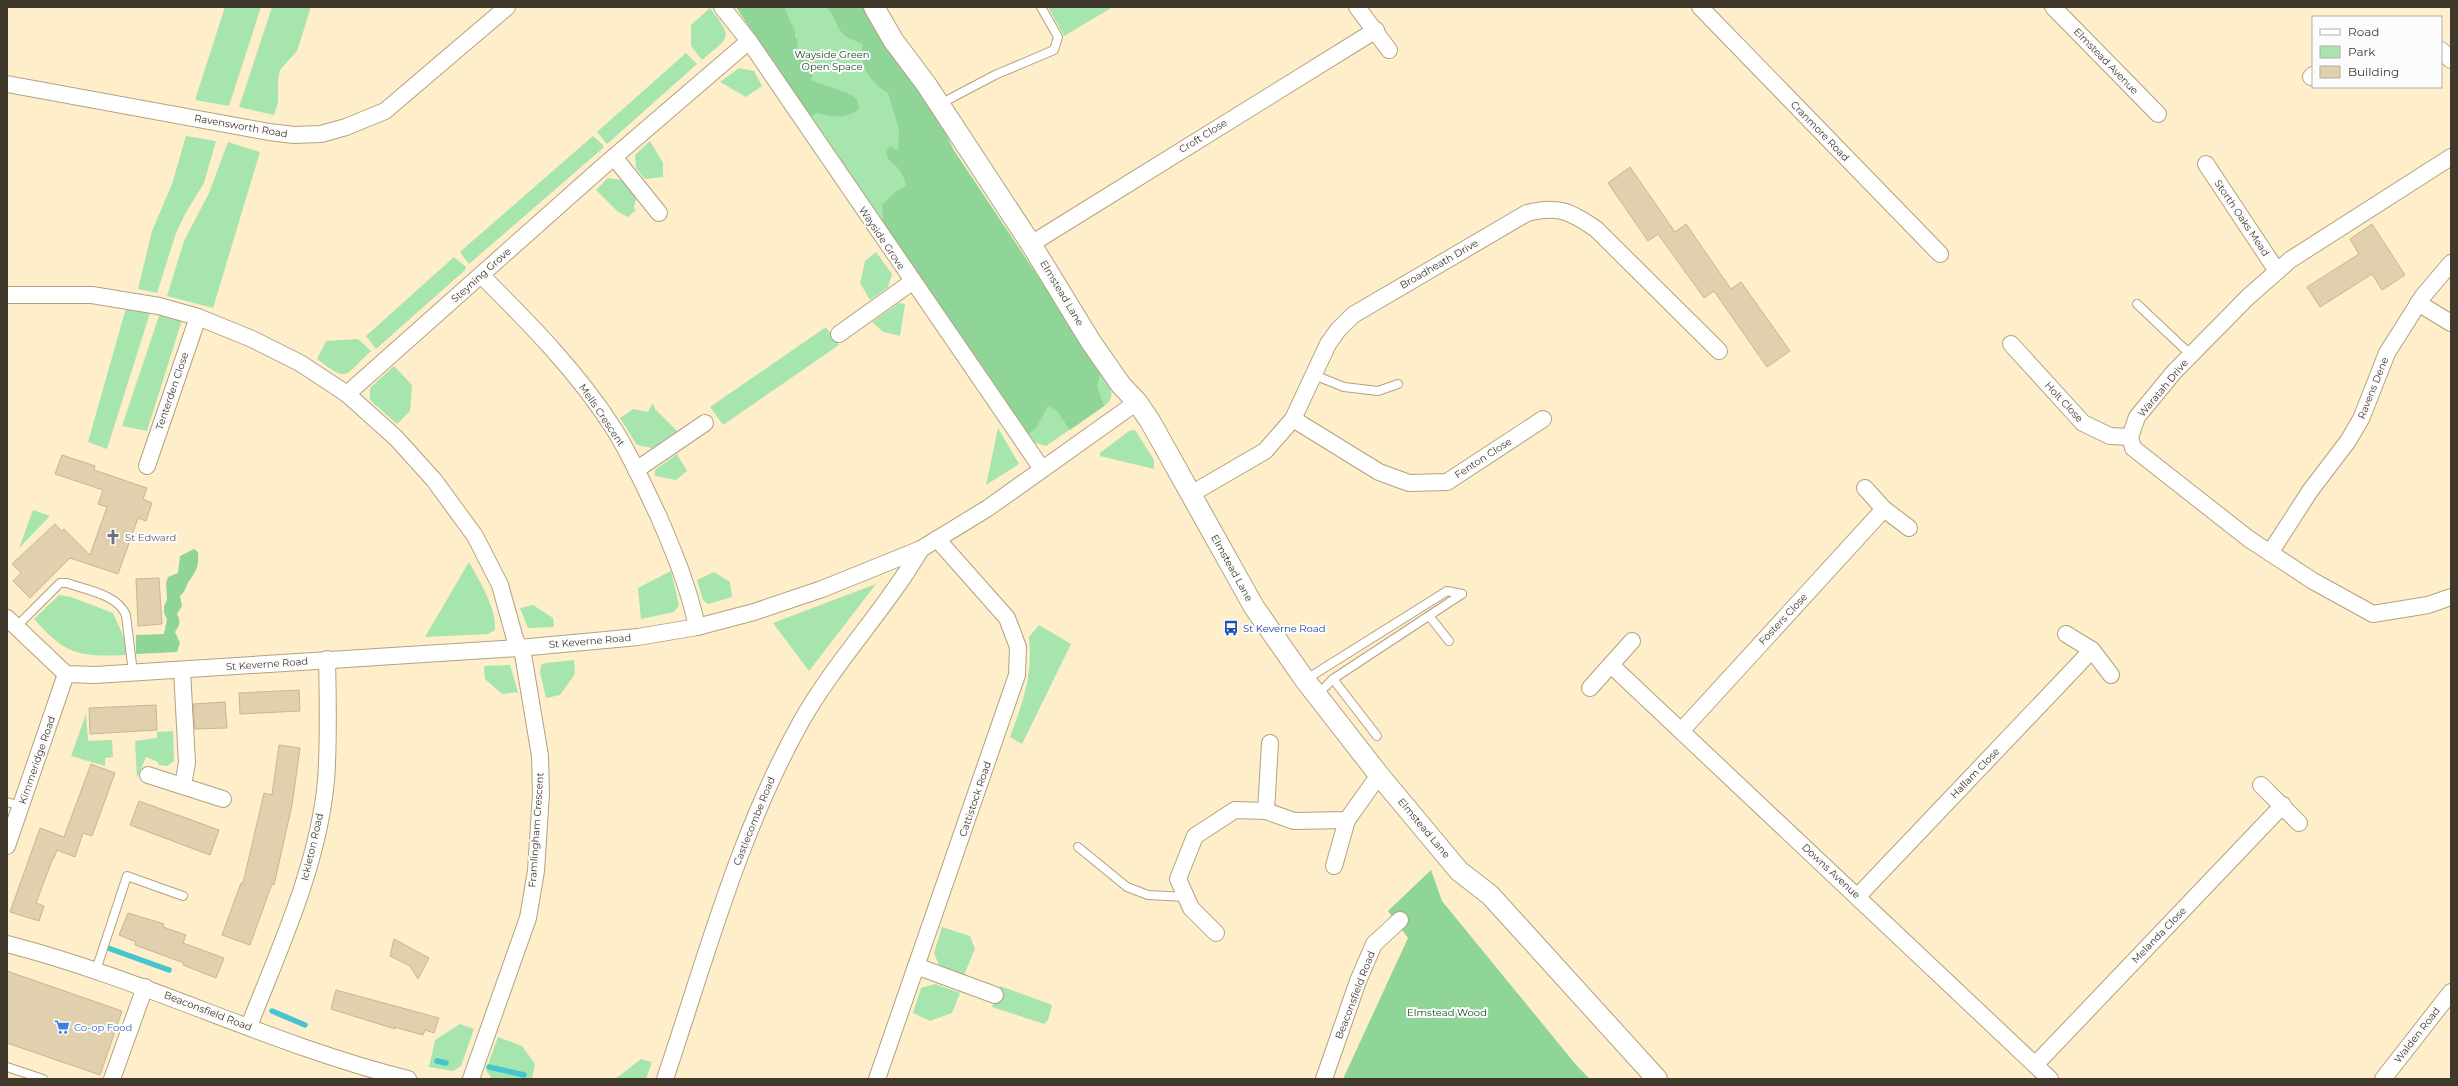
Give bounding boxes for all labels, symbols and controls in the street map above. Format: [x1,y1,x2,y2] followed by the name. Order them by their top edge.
[2312,16,2442,88] legend
[2348,24,2379,39] text: Road
[2071,25,2141,97] street label: Elmstead Avenue
[2348,44,2376,59] text: Park
[794,48,870,73] park label: Wayside Green Open Space
[2348,64,2399,79] text: Building
[1788,98,1852,164] street label: Cranmore Road
[193,111,289,141] street label: Ravensworth Road
[1177,116,1229,156] street label: Croft Close
[2212,177,2272,259] street label: Storth Oaks Mead
[856,204,908,272] street label: Wayside Grove
[1397,236,1481,292] street label: Broadheath Drive
[448,245,514,305] street label: Steyning Grove
[1037,258,1087,328] street label: Elmstead Lane
[153,351,191,431] street label: Tenterden Close
[2355,355,2391,421] street label: Ravens Dene
[2135,357,2191,419] street label: Waratah Drive
[2042,379,2086,425] street label: Holt Close
[576,381,628,449] street label: Mells Crescent
[1452,435,1514,481] street label: Fenton Close
[104,528,122,546] church icon: St Edward
[125,531,176,544] place label: St Edward
[1208,532,1256,604] street label: Elmstead Lane
[1756,591,1810,647] street label: Fosters Close
[1222,619,1240,637] bus stop icon: St Keverne Road
[1243,622,1325,635] place label: St Keverne Road
[548,631,632,651] street label: St Keverne Road
[225,655,309,673] street label: St Keverne Road
[16,714,58,806] street label: Kimmeridge Road
[1948,745,2002,801] street label: Hallam Close
[956,760,994,838] street label: Cattistock Road
[525,772,547,888] street label: Framlingham Crescent
[730,775,778,867] street label: Castlecombe Road
[1395,795,1453,861] street label: Elmstead Lane
[298,812,326,882] street label: Ickleton Road
[1799,841,1863,901] street label: Downs Avenue
[2129,904,2189,966] street label: Melanda Close
[1332,949,1378,1041] street label: Beaconsfield Road
[162,988,254,1034] street label: Beaconsfield Road
[2391,1004,2443,1066] street label: Walden Road
[1407,1006,1487,1019] park label: Elmstead Wood
[53,1018,71,1036] supermarket icon: Co-op Food
[74,1021,132,1034] place label: Co-op Food

